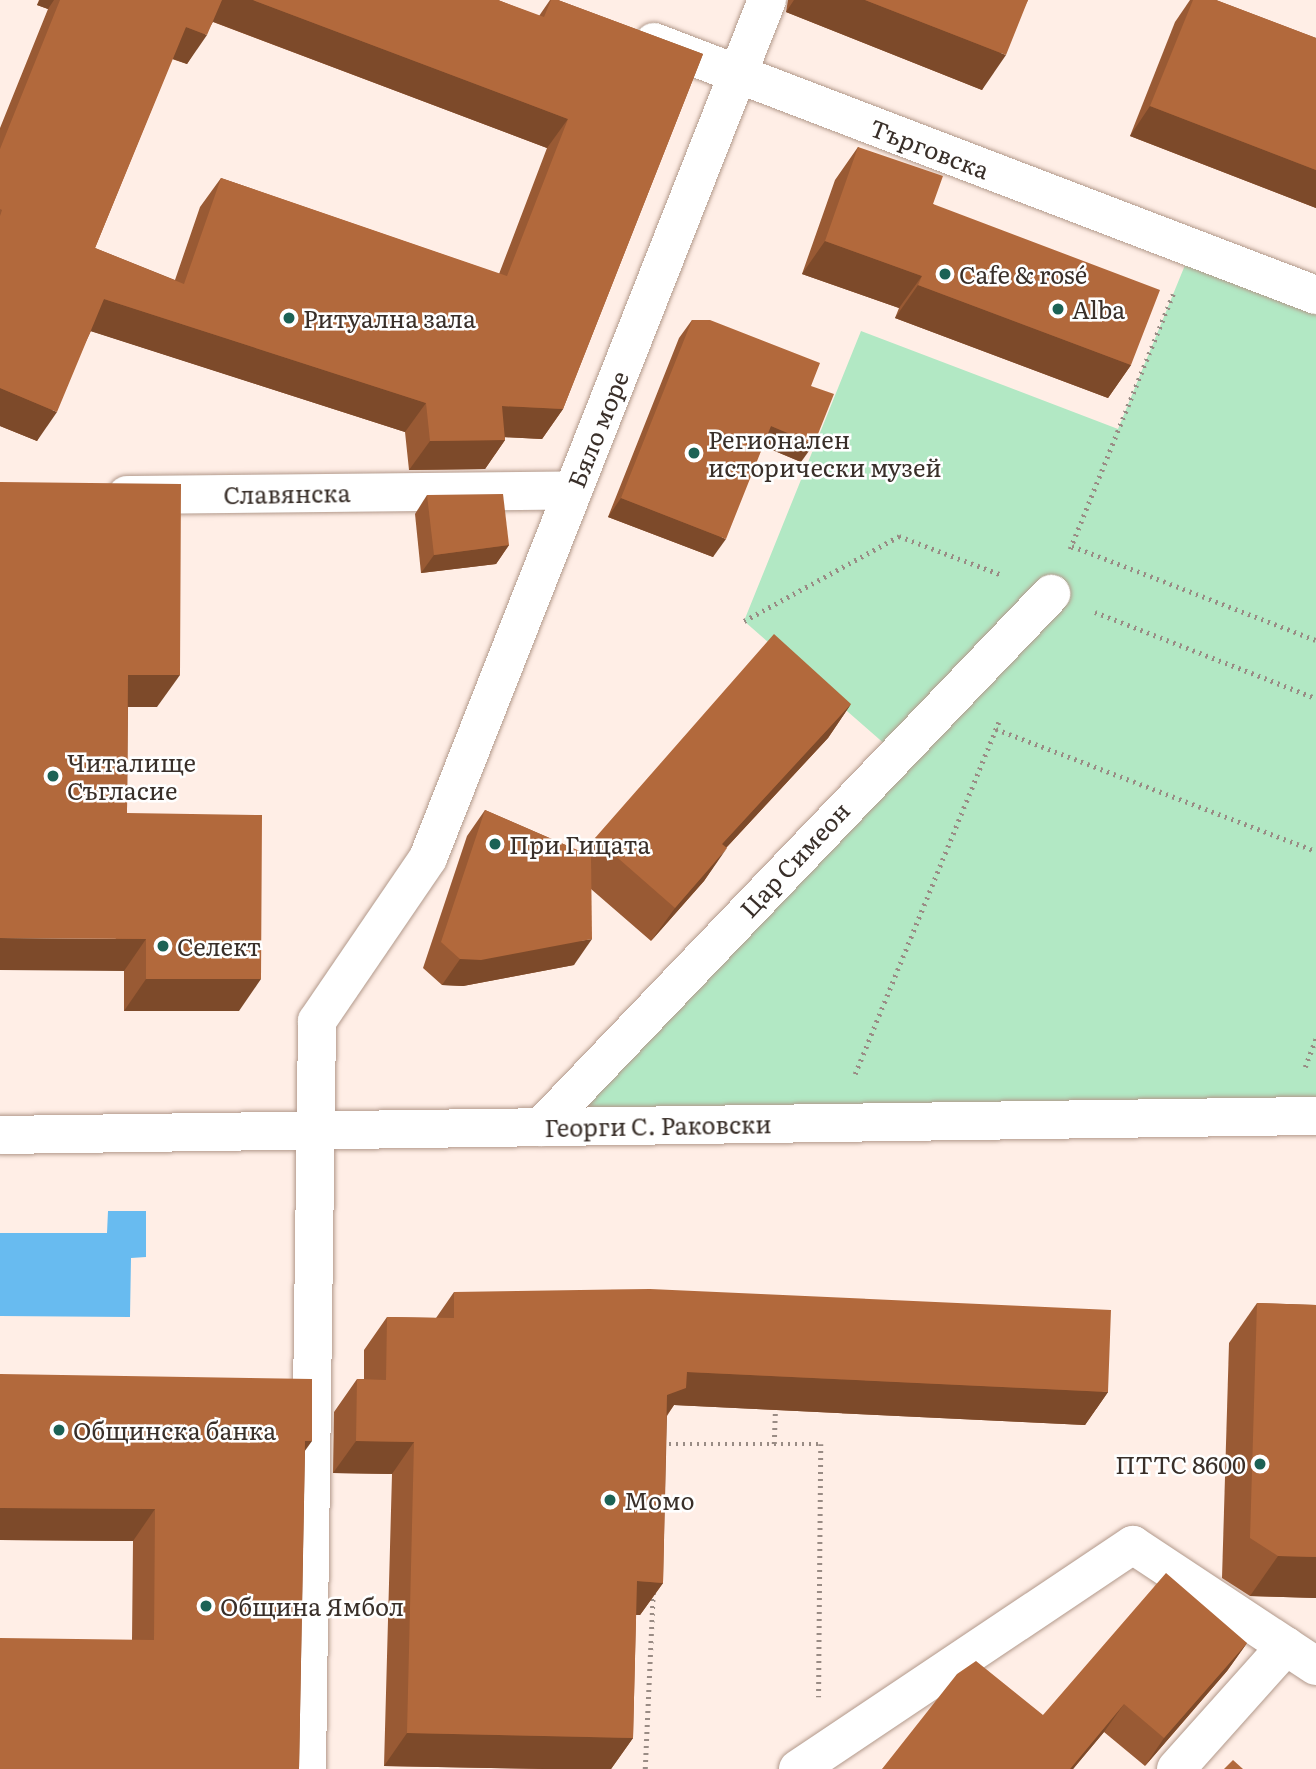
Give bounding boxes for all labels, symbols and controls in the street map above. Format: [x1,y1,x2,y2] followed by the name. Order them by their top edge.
[866,112,994,184] street label: Търговска
[959,260,1087,288] place label: Cafe & rosé
[937,266,953,282] marker: Cafe & rosé
[1072,295,1125,323] place label: Alba
[1050,301,1066,317] marker: Alba
[303,304,476,332] place label: Ритуална зала
[281,310,297,326] marker: Ритуална зала
[561,367,633,491] street label: Бяло море
[708,425,942,481] place label: Регионален исторически музей
[686,445,702,461] marker: Регионален исторически музей
[223,477,351,509] street label: Славянска
[67,748,196,804] place label: Читалище Съгласие
[45,768,61,784] marker: Читалище Съгласие
[733,795,855,923] street label: Цар Симеон
[509,830,650,858] place label: При Гицата
[487,836,503,852] marker: При Гицата
[177,932,261,960] place label: Селект
[155,938,171,954] marker: Селект
[544,1109,772,1141] street label: Георги С. Раковски
[73,1416,276,1444] place label: Общинска банка
[51,1422,67,1438] marker: Общинска банка
[1115,1450,1246,1478] place label: ПТТС 8600
[1252,1456,1268,1472] marker: ПТТС 8600
[624,1486,695,1514] place label: Момо
[602,1492,618,1508] marker: Момо
[220,1592,404,1620] place label: Община Ямбол
[198,1598,214,1614] marker: Община Ямбол

